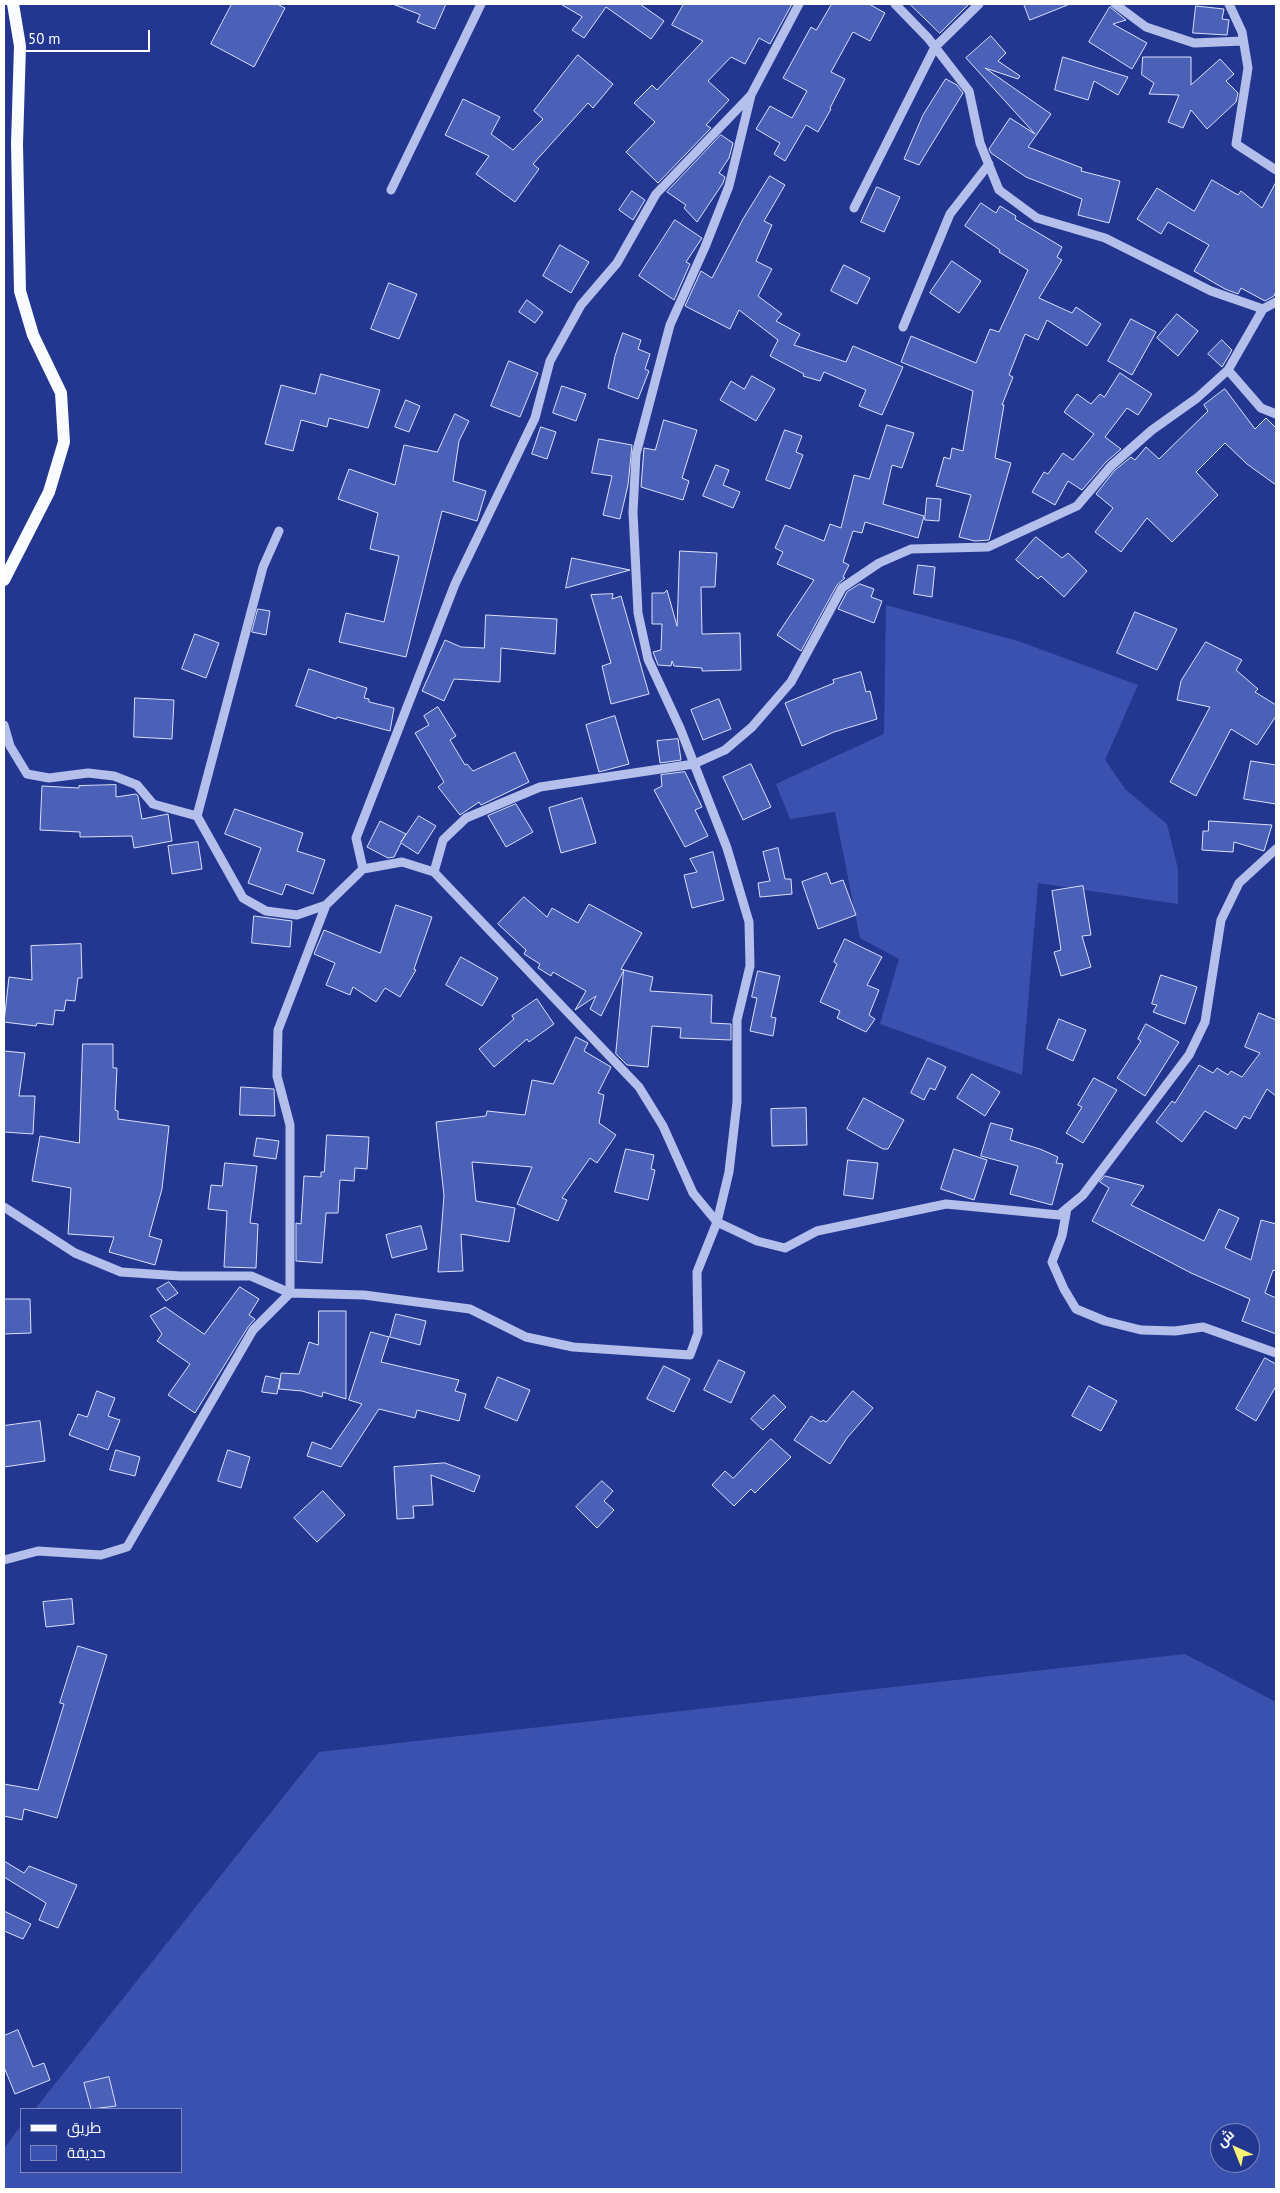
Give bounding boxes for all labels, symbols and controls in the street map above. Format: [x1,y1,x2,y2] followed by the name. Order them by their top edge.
[22,20,152,52] scale bar
[28,29,61,48] text: 50 m
[20,2108,182,2173] legend
[67,2118,101,2137] text: طريق
[1210,2123,1260,2173] north arrow
[1213,2125,1238,2151] text: ش
[67,2143,106,2162] text: حديقة

